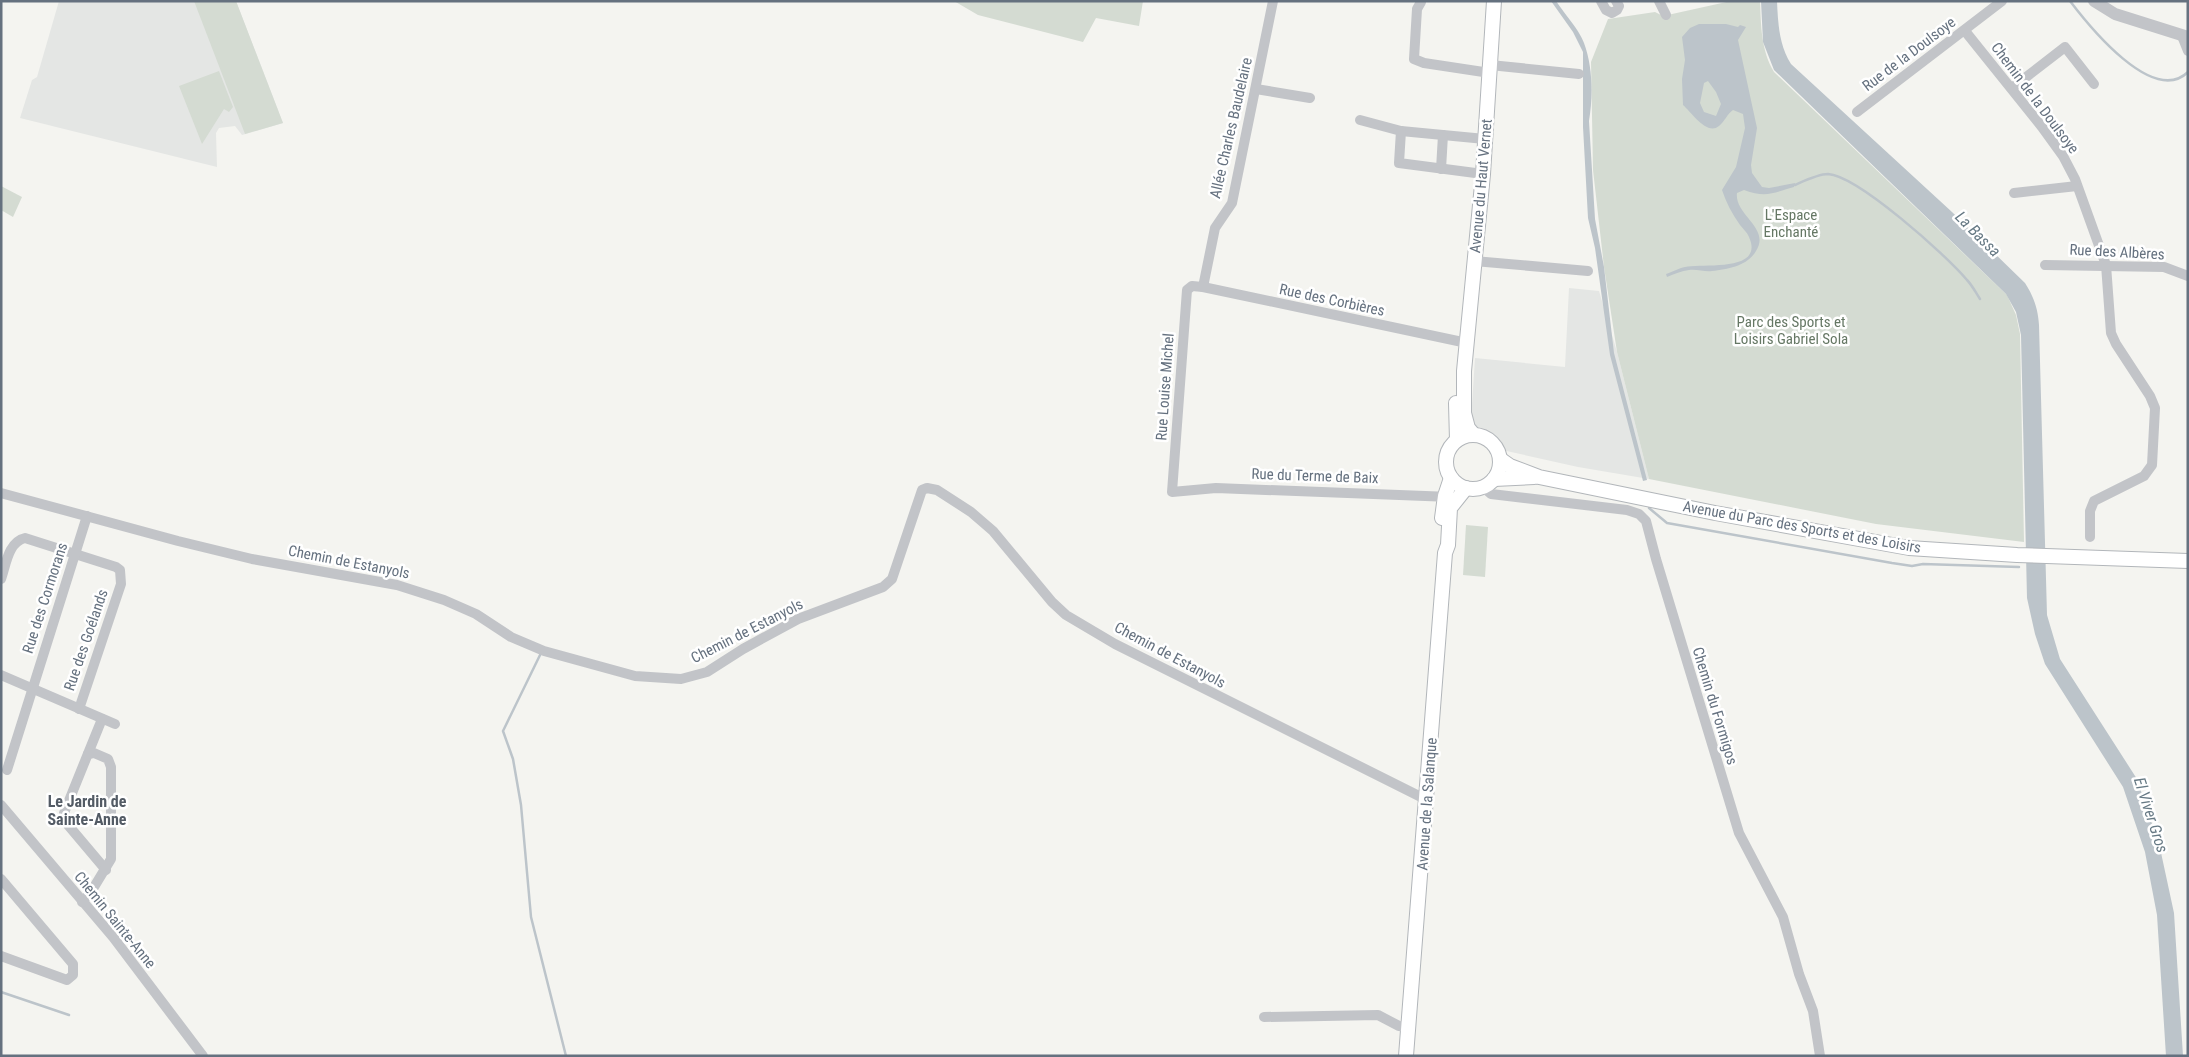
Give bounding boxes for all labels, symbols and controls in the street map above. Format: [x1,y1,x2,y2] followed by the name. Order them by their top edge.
[1859,13,1959,95] street label: Rue de la Doulsoye
[1987,39,2083,157] street label: Chemin de la Doulsoye
[1206,56,1256,200] street label: Allée Charles Baudelaire
[1466,118,1496,254] street label: Avenue du Haut Vernet
[1764,206,1818,241] park label: L'Espace Enchanté
[1951,207,2005,261] water label: La Bassa
[2069,241,2165,263] street label: Rue des Albères
[1278,280,1386,320] street label: Rue des Corbières
[1734,313,1848,348] park label: Parc des Sports et Loisirs Gabriel Sola
[1152,333,1178,441] street label: Rue Louise Michel
[1251,465,1379,487] street label: Rue du Terme de Baix
[1681,497,1923,557] street label: Avenue du Parc des Sports et des Loisirs
[19,540,71,656] street label: Rue des Cormorans
[287,541,411,583] street label: Chemin de Estanyols
[60,587,112,693] street label: Rue des Goélands
[688,595,806,667] street label: Chemin de Estanyols
[1111,618,1229,692] street label: Chemin de Estanyols
[1689,645,1741,767] street label: Chemin du Formigos
[1413,737,1441,871] street label: Avenue de la Salanque
[2130,775,2172,855] water label: El Viver Gros
[47,792,127,829] district label: Le Jardin de Sainte-Anne
[70,868,160,972] street label: Chemin Sainte-Anne

